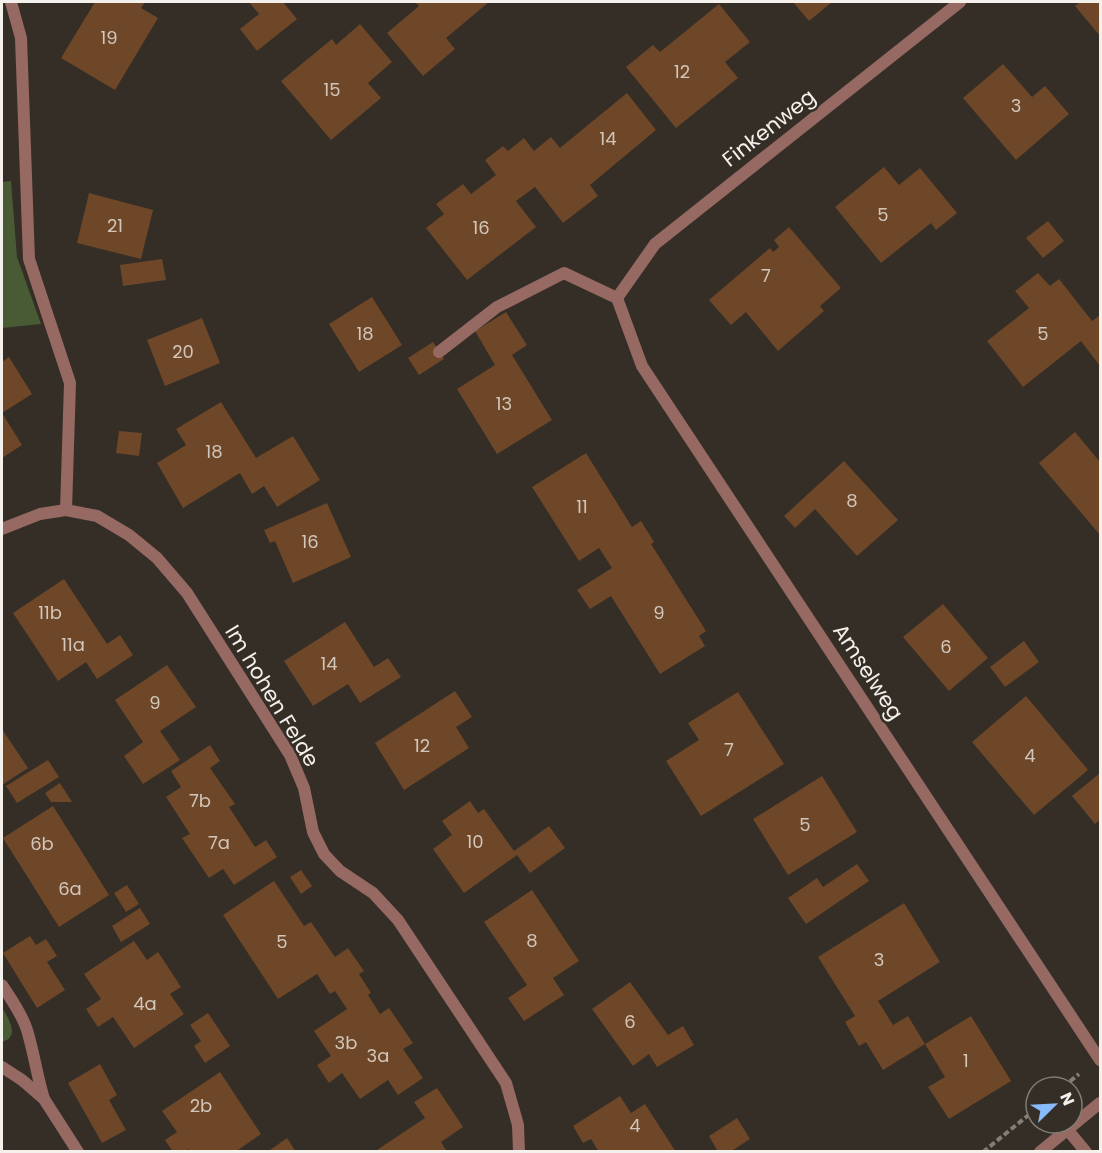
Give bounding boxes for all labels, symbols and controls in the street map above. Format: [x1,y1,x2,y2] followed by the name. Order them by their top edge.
[100,25,118,50] house number: 19
[674,59,690,84] house number: 12
[323,77,341,102] house number: 15
[716,82,821,173] street label: Finkenweg
[1011,93,1021,118] house number: 3
[599,126,617,151] house number: 14
[877,202,889,227] house number: 5
[107,213,123,238] house number: 21
[472,215,490,240] house number: 16
[761,263,771,288] house number: 7
[356,321,374,346] house number: 18
[1037,321,1049,346] house number: 5
[172,339,194,364] house number: 20
[496,391,512,416] house number: 13
[205,439,223,464] house number: 18
[846,488,858,513] house number: 8
[576,494,588,519] house number: 11
[301,529,319,554] house number: 16
[38,600,62,625] house number: 11b
[653,600,665,625] house number: 9
[826,618,910,725] street label: Amselweg
[219,619,326,772] street label: Im hohen Felde
[61,632,85,657] house number: 11a
[940,634,952,659] house number: 6
[320,651,338,676] house number: 14
[149,690,161,715] house number: 9
[414,733,430,758] house number: 12
[724,737,734,762] house number: 7
[1024,743,1036,768] house number: 4
[189,788,211,813] house number: 7b
[799,812,811,837] house number: 5
[466,829,484,854] house number: 10
[208,830,230,855] house number: 7a
[30,831,54,856] house number: 6b
[58,876,82,901] house number: 6a
[526,928,538,953] house number: 8
[276,929,288,954] house number: 5
[874,947,884,972] house number: 3
[133,991,157,1016] house number: 4a
[624,1009,636,1034] house number: 6
[335,1030,357,1055] house number: 3b
[367,1043,389,1068] house number: 3a
[963,1048,969,1073] house number: 1
[1024,1075,1084,1135] north arrow
[1054,1089,1080,1109] text: N
[190,1093,212,1118] house number: 2b
[629,1113,641,1138] house number: 4

